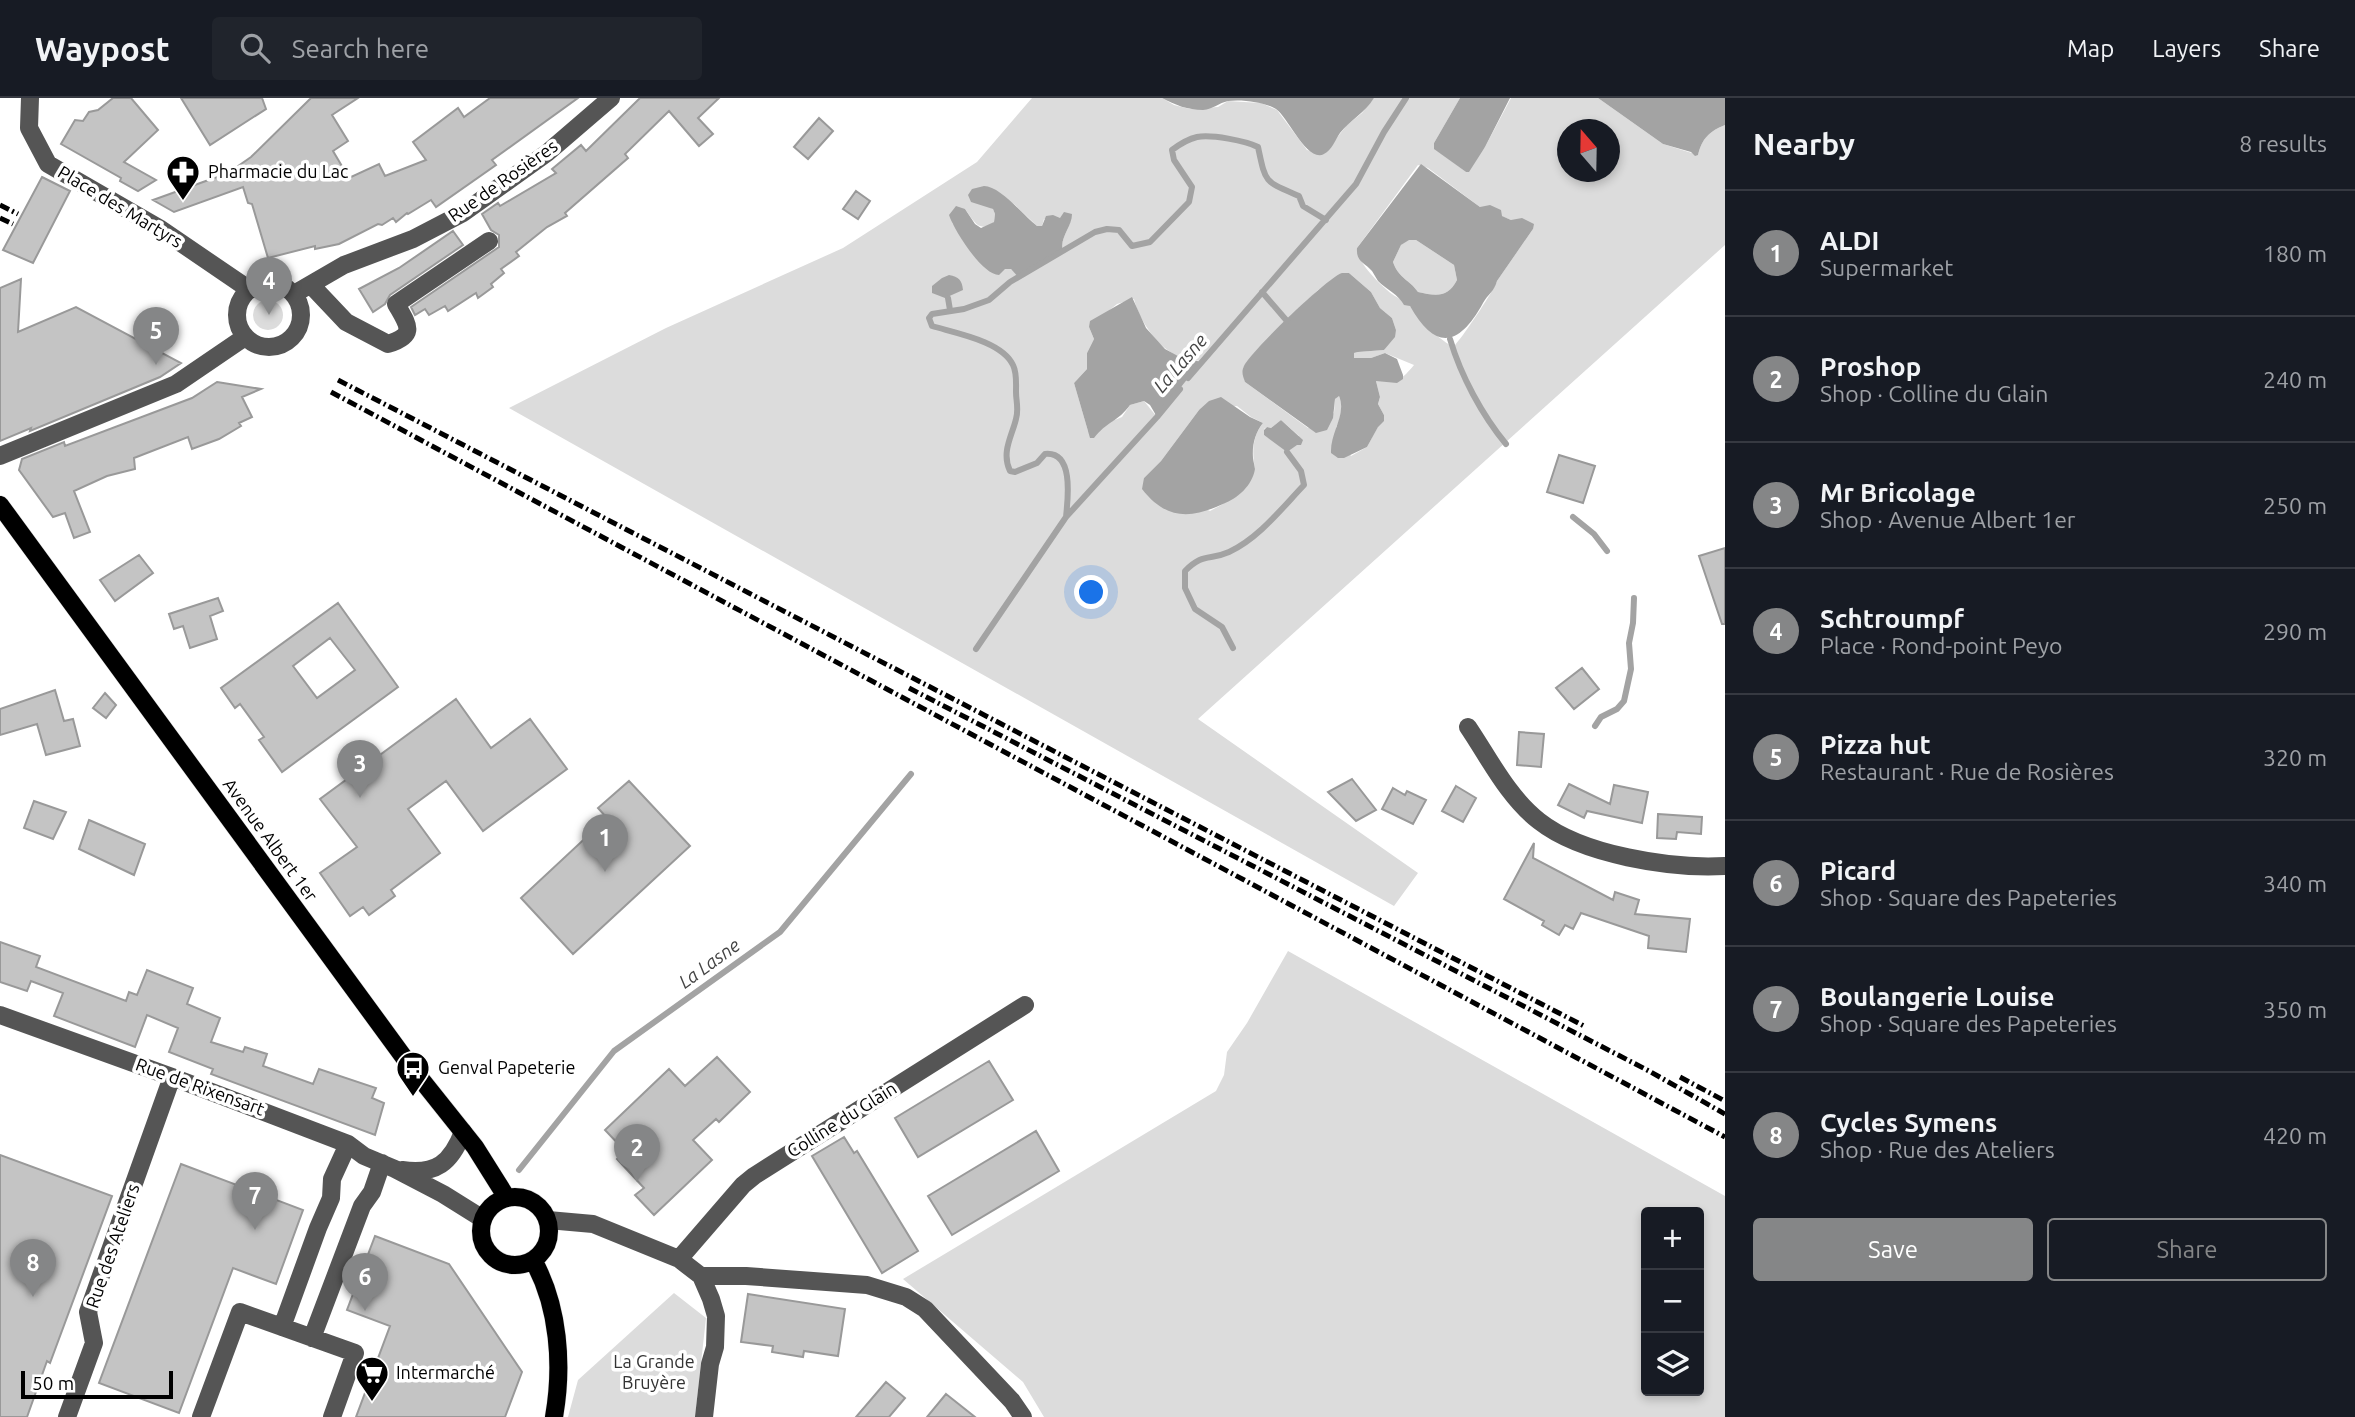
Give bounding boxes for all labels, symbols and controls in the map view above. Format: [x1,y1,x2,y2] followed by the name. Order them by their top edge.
[212,17,702,80] search box
[236,29,274,67] icon: search
[35,30,170,67] text: Waypost
[292,34,429,63] text: Search here
[2067,35,2114,62] text: Map
[2152,35,2221,62] text: Layers
[2259,35,2320,62] text: Share
[1557,119,1620,182] north arrow
[1753,127,1855,161] text: Nearby
[2239,131,2327,156] text: 8 results
[444,135,561,225] street label: Rue de Rosières
[164,153,202,202] pharmacy icon: Pharmacie du Lac
[55,161,187,251] street label: Place des Martyrs
[208,161,348,181] place label: Pharmacie du Lac
[1820,226,1879,255] text: ALDI
[1770,241,1782,266] text: 1
[2263,241,2327,266] text: 180 m
[1820,255,1953,280] text: Supermarket
[246,257,292,315] pin: 4
[133,307,179,365] pin: 5
[1149,329,1212,397] water label: La Lasne
[1820,352,1921,381] text: Proshop
[1770,367,1782,392] text: 2
[2263,367,2327,392] text: 240 m
[1820,381,2048,406] text: Shop · Colline du Glain
[1820,478,1976,507] text: Mr Bricolage
[1770,493,1782,518] text: 3
[2263,493,2327,518] text: 250 m
[1820,507,2076,532] text: Shop · Avenue Albert 1er
[1074,575,1108,609] your location
[1820,604,1964,633] text: Schtroumpf
[1770,619,1782,644] text: 4
[2263,619,2327,644] text: 290 m
[1820,633,2063,658] text: Place · Rond-point Peyo
[1820,730,1931,759] text: Pizza hut
[337,740,383,798] pin: 3
[1770,745,1782,770] text: 5
[2263,745,2327,770] text: 320 m
[1820,759,2114,784] text: Restaurant · Rue de Rosières
[220,774,322,905] street label: Avenue Albert 1er
[582,814,628,872] pin: 1
[1820,856,1896,885] text: Picard
[1770,871,1782,896] text: 6
[2263,871,2327,896] text: 340 m
[1820,885,2117,910] text: Shop · Square des Papeteries
[674,933,744,993] water label: La Lasne
[1820,982,2055,1011] text: Boulangerie Louise
[1770,997,1782,1022] text: 7
[2263,997,2327,1022] text: 350 m
[1820,1011,2117,1036] text: Shop · Square des Papeteries
[394,1049,432,1098] bus stop icon: Genval Papeterie
[133,1053,268,1119] street label: Rue de Rixensart
[438,1057,575,1077] place label: Genval Papeterie
[783,1077,900,1161] street label: Colline du Glain
[1820,1108,1997,1137] text: Cycles Symens
[1770,1123,1782,1148] text: 8
[2263,1123,2327,1148] text: 420 m
[614,1124,660,1182] pin: 2
[1820,1137,2055,1162] text: Shop · Rue des Ateliers
[232,1172,278,1230] pin: 7
[81,1181,143,1311] street label: Rue des Ateliers
[1641,1207,1704,1396] map controls
[1641,1207,1704,1270] button: +
[1753,1218,2033,1281] button: Save
[2047,1218,2327,1281] button: Share
[10,1239,56,1297] pin: 8
[342,1253,388,1311] pin: 6
[1641,1270,1704,1333] button: −
[1641,1333,1704,1396] button: layers
[613,1351,695,1392] park label: La Grande Bruyère
[353,1354,391,1403] supermarket icon: Intermarché
[396,1362,495,1382] place label: Intermarché
[21,1368,173,1400] scale bar
[32,1372,74,1394] text: 50 m

